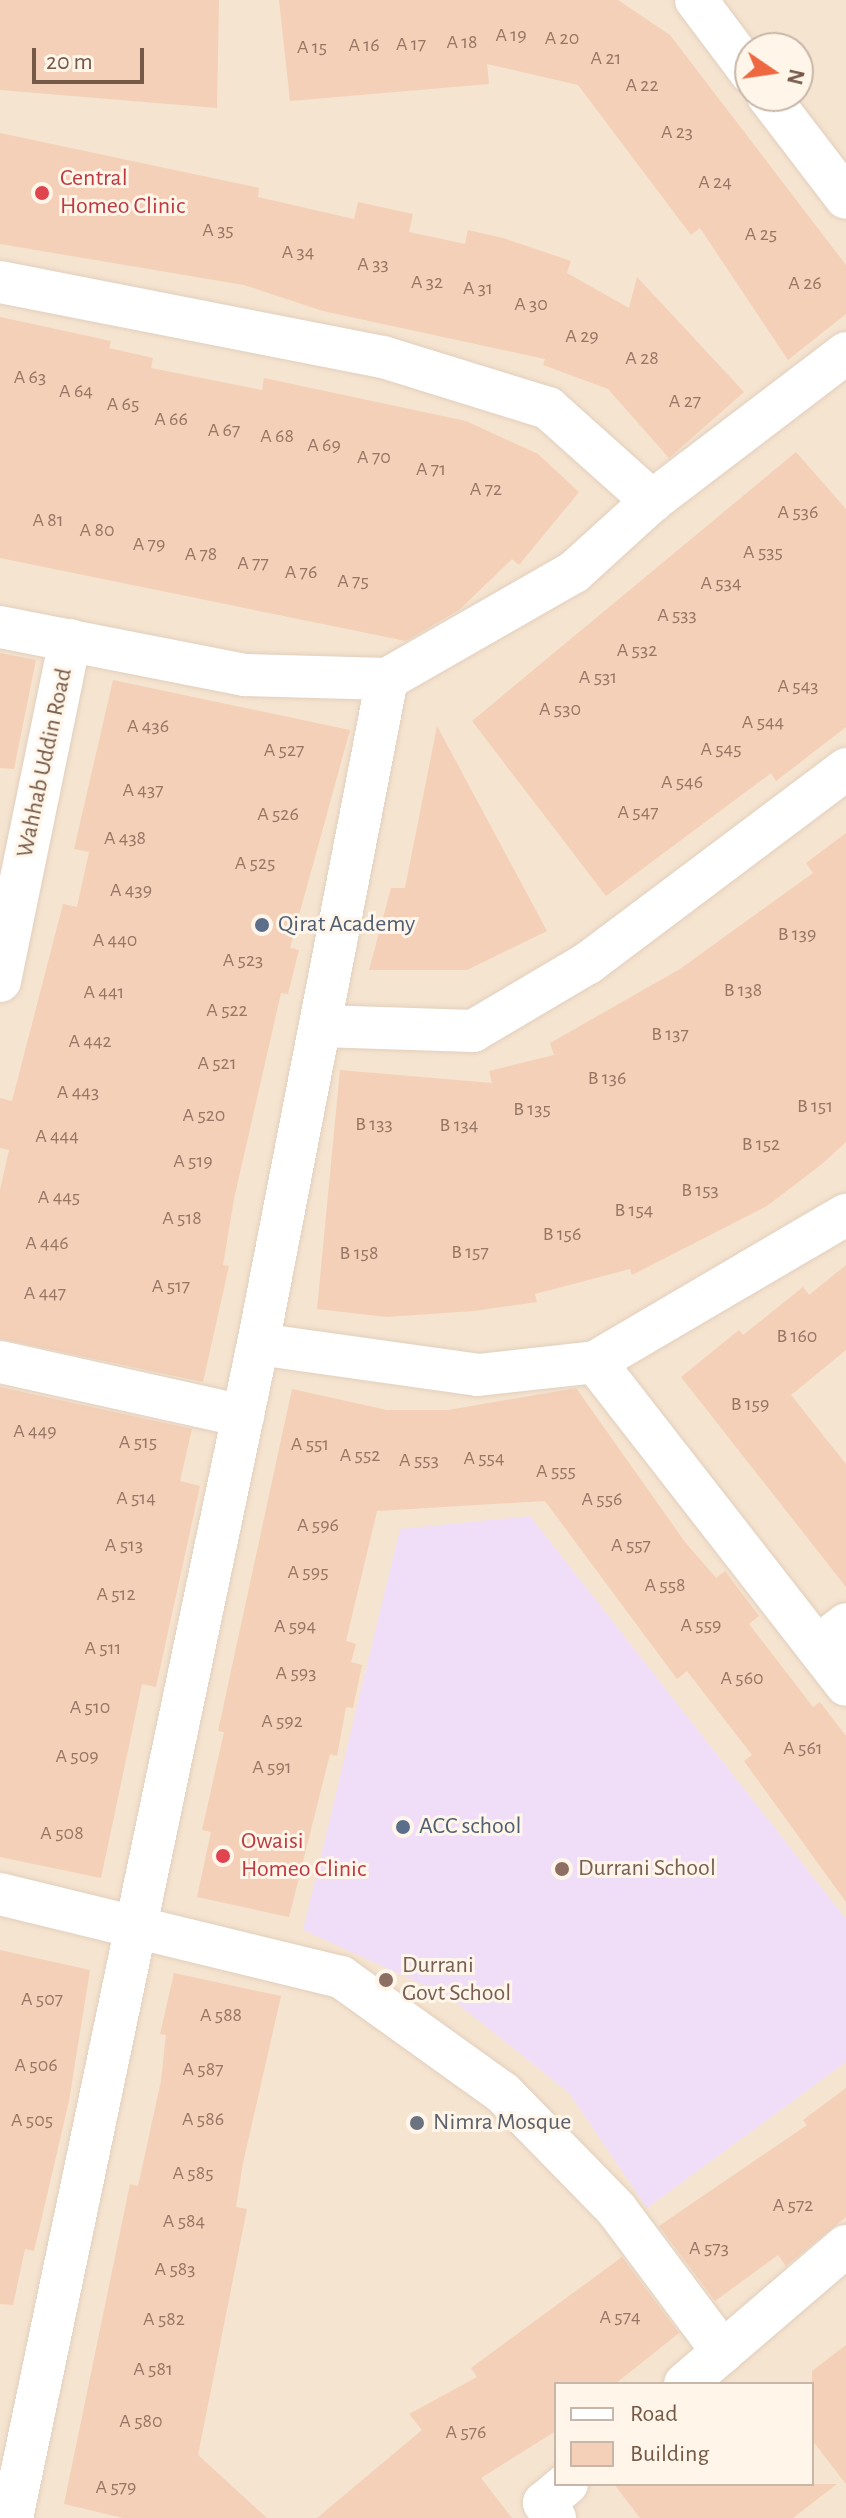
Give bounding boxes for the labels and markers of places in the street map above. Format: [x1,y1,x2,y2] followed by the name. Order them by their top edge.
[60,165,185,221] place label: Central Homeo Clinic
[31,182,53,204] marker: Central Homeo Clinic
[278,911,415,939] place label: Qirat Academy
[253,916,271,934] marker: Qirat Academy
[419,1813,522,1841] place label: ACC school
[394,1818,412,1836] marker: ACC school
[241,1828,366,1884] place label: Owaisi Homeo Clinic
[212,1845,234,1867] marker: Owaisi Homeo Clinic
[578,1855,716,1883] place label: Durrani School
[553,1860,571,1878] marker: Durrani School
[402,1952,511,2008] place label: Durrani Govt School
[377,1971,395,1989] marker: Durrani Govt School
[433,2109,571,2137] place label: Nimra Mosque
[408,2114,426,2132] marker: Nimra Mosque

